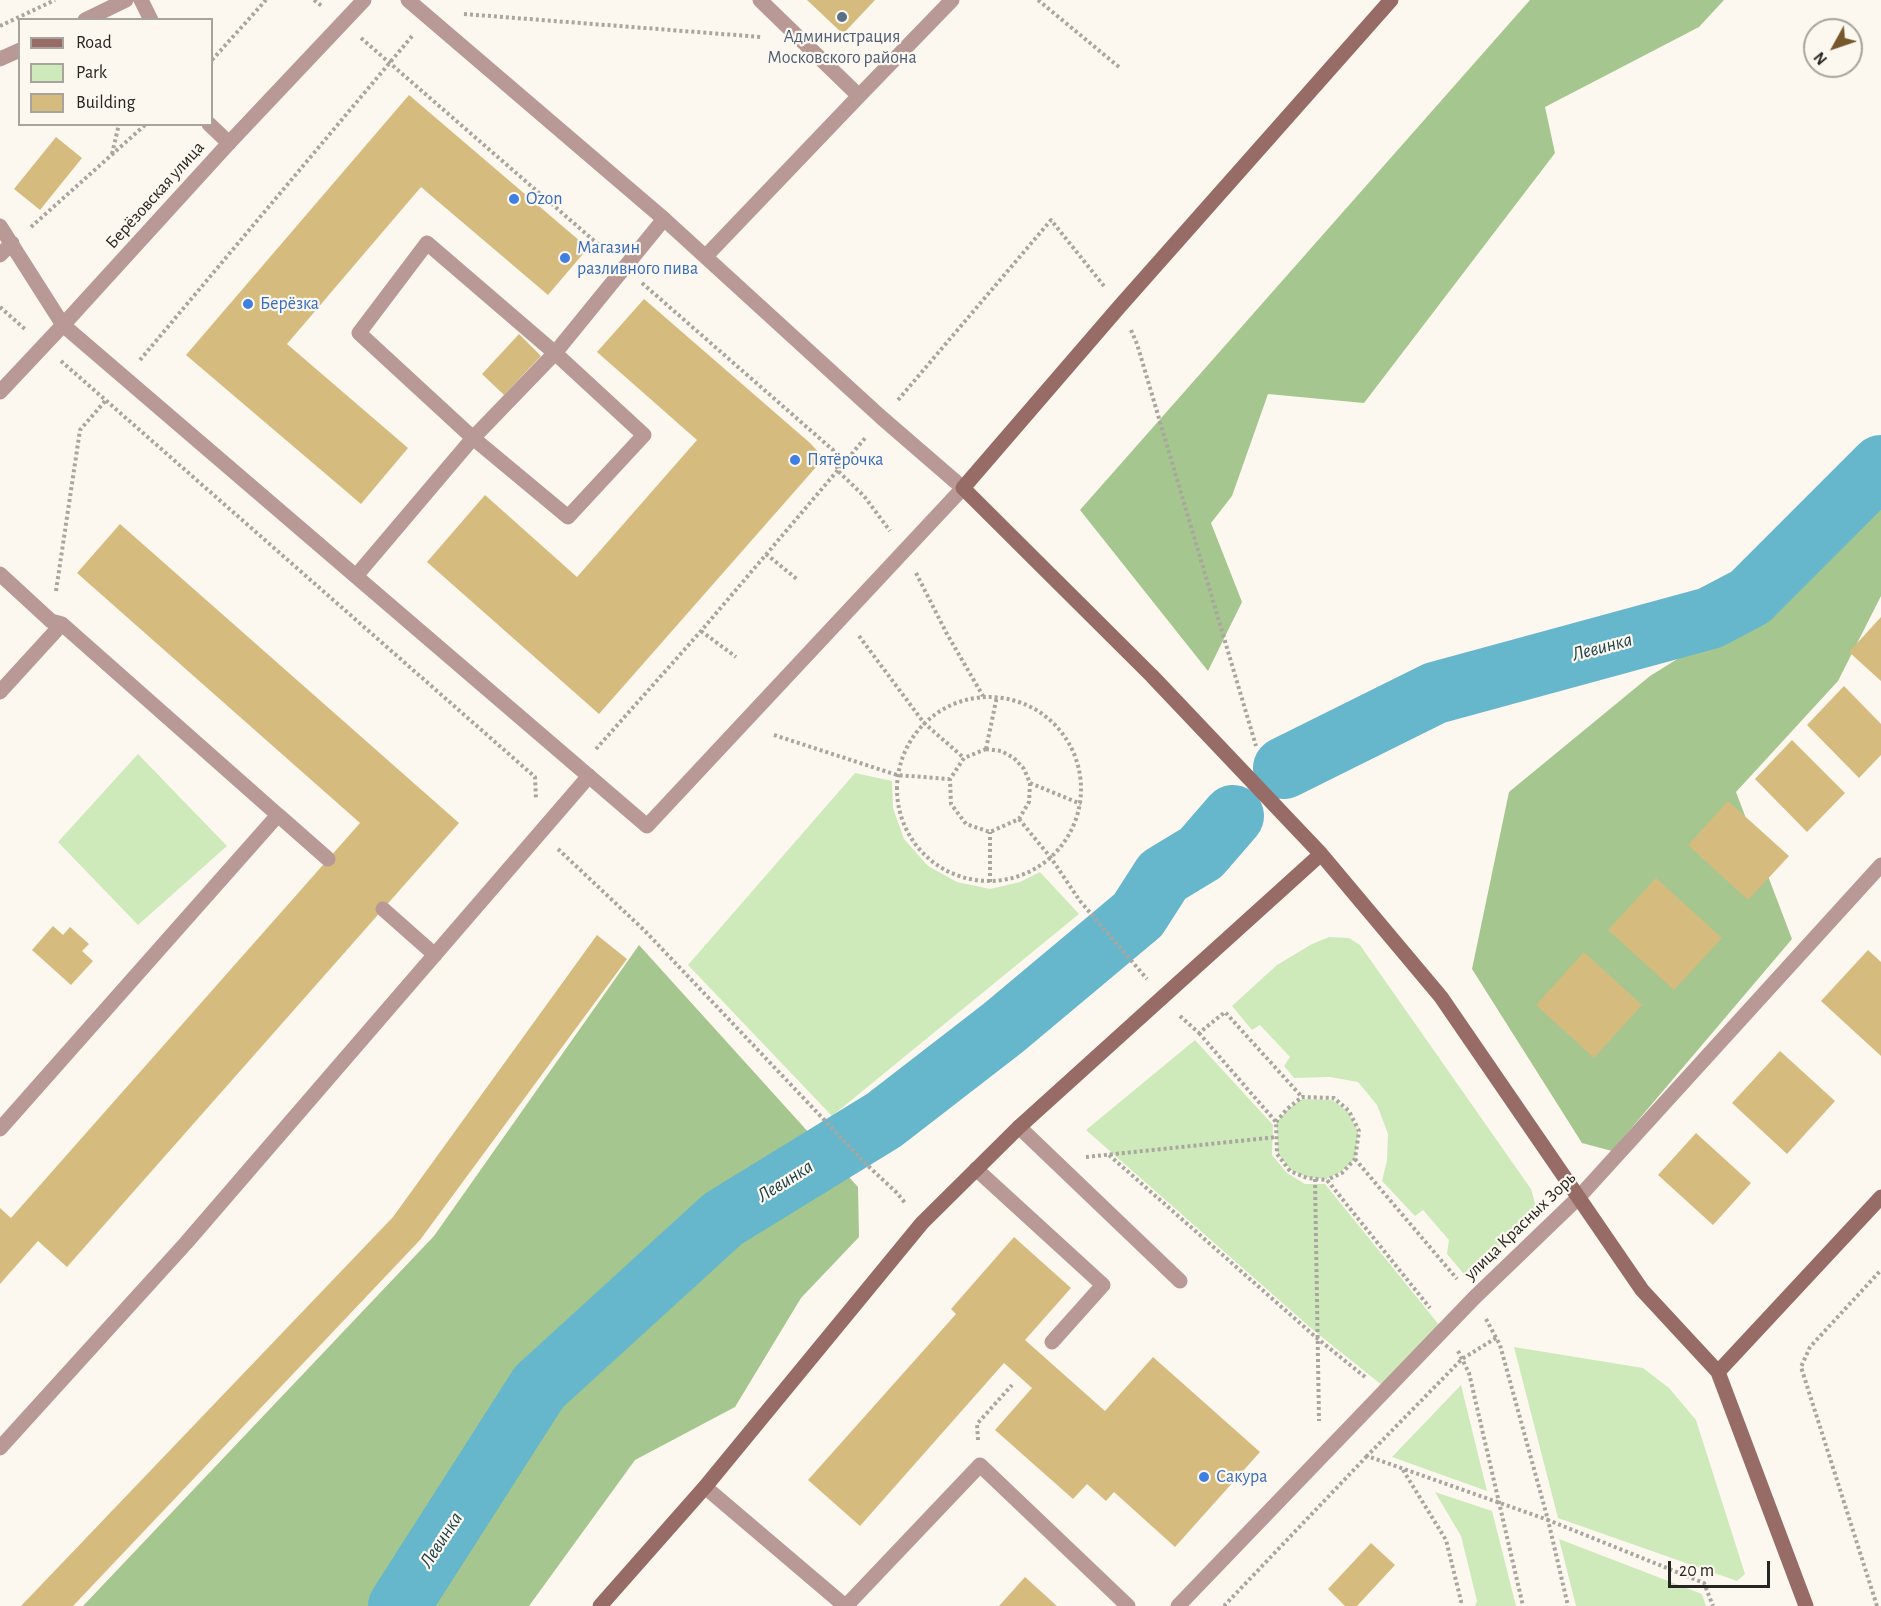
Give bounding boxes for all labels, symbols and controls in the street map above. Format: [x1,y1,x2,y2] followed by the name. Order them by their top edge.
[835,10,849,24] marker: Администрация Московского района
[18,18,213,126] legend
[1803,18,1863,78] north arrow
[767,26,917,68] place label: Администрация Московского района
[76,34,112,52] text: Road
[1811,49,1830,68] text: N
[76,64,107,82] text: Park
[76,94,135,112] text: Building
[101,137,209,253] street label: Берёзовская улица
[526,188,563,210] place label: Ozon
[507,192,521,206] marker: Ozon
[577,237,698,280] place label: Магазин разливного пива
[558,251,572,265] marker: Магазин разливного пива
[260,293,319,315] place label: Берёзка
[241,297,255,311] marker: Берёзка
[807,449,884,471] place label: Пятёрочка
[788,453,802,467] marker: Пятёрочка
[1569,627,1635,667] water label: Левинка
[752,1154,818,1208] water label: Левинка
[1460,1167,1580,1285] street label: улица Красных Зорь
[1216,1466,1267,1488] place label: Сакура
[1197,1470,1211,1484] marker: Сакура
[414,1508,468,1572] water label: Левинка
[1671,1549,1773,1587] scale bar
[1679,1562,1714,1580] text: 20 m

